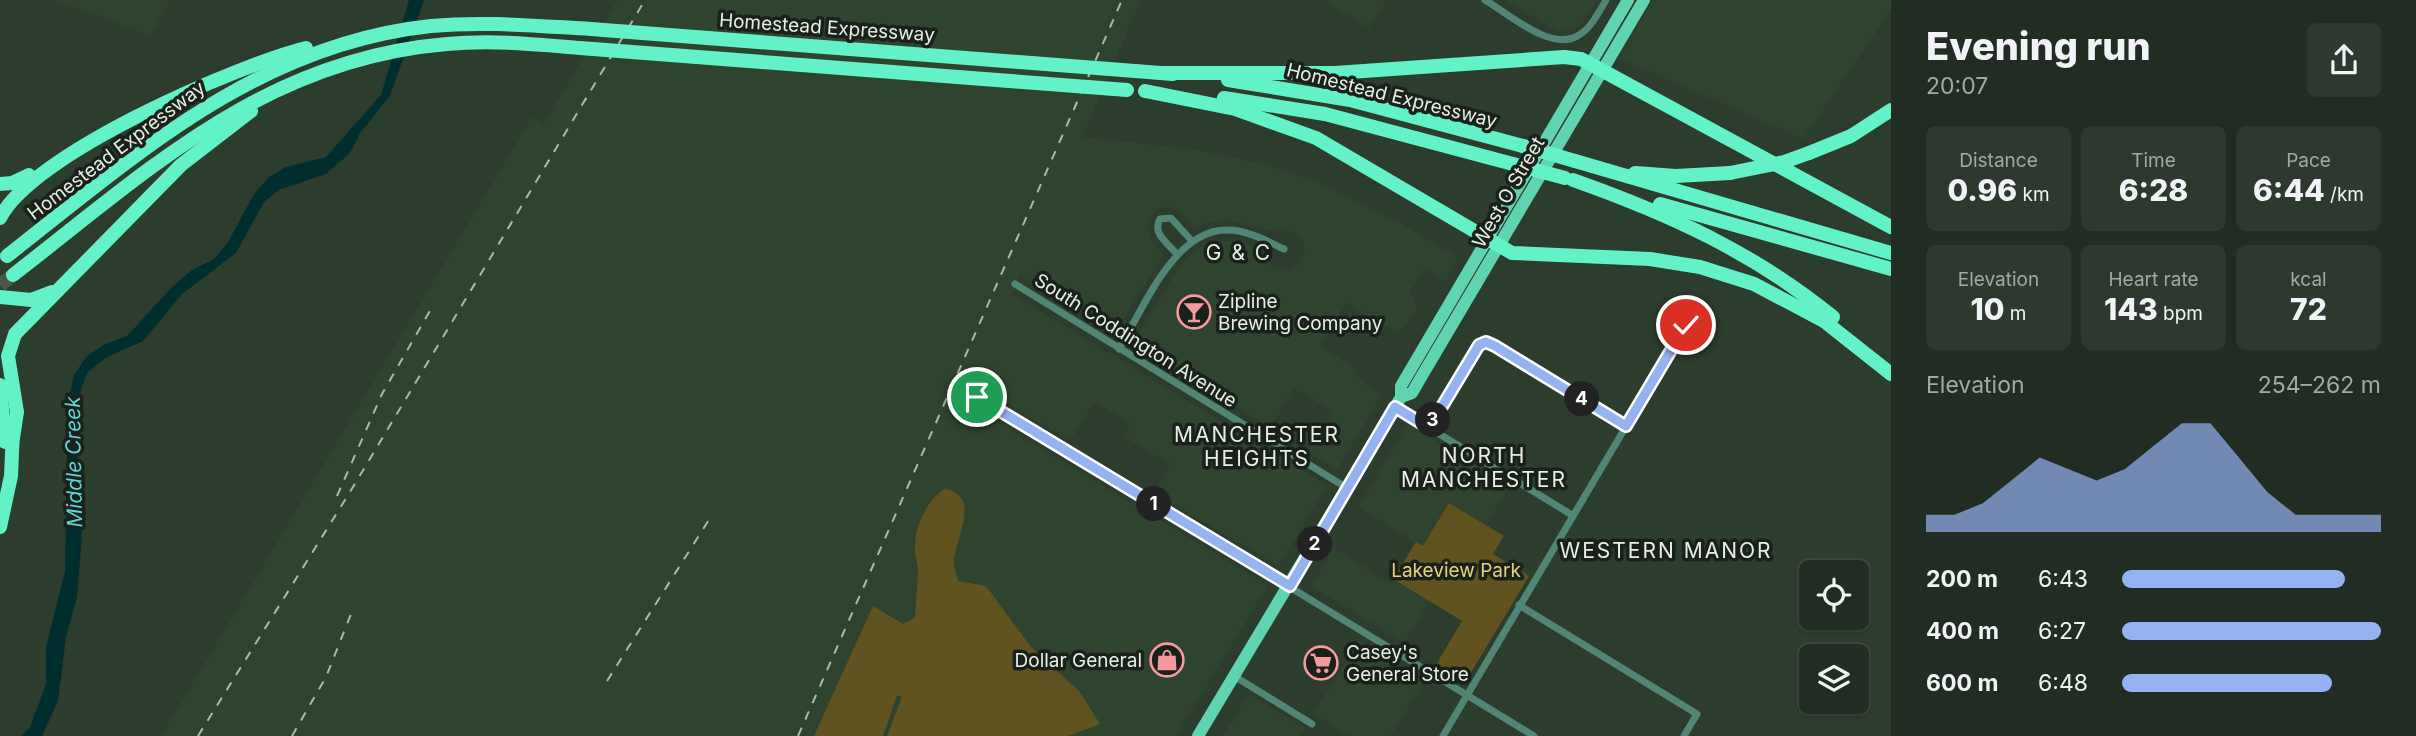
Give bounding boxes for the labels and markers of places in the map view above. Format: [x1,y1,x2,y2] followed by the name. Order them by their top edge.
[1218,290,1383,335] place label: Zipline Brewing Company
[1175,293,1213,331] bar icon: Zipline Brewing Company
[1656,295,1716,355] pin
[947,367,1007,427] pin
[1564,382,1600,416] pin: 4
[1416,402,1450,438] pin: 3
[1136,486,1172,522] pin: 1
[1298,526,1332,562] pin: 2
[1148,641,1186,679] shop icon: Dollar General
[1346,641,1469,686] place label: Casey's General Store
[1302,644,1340,682] supermarket icon: Casey's General Store
[1015,649,1142,672] place label: Dollar General

